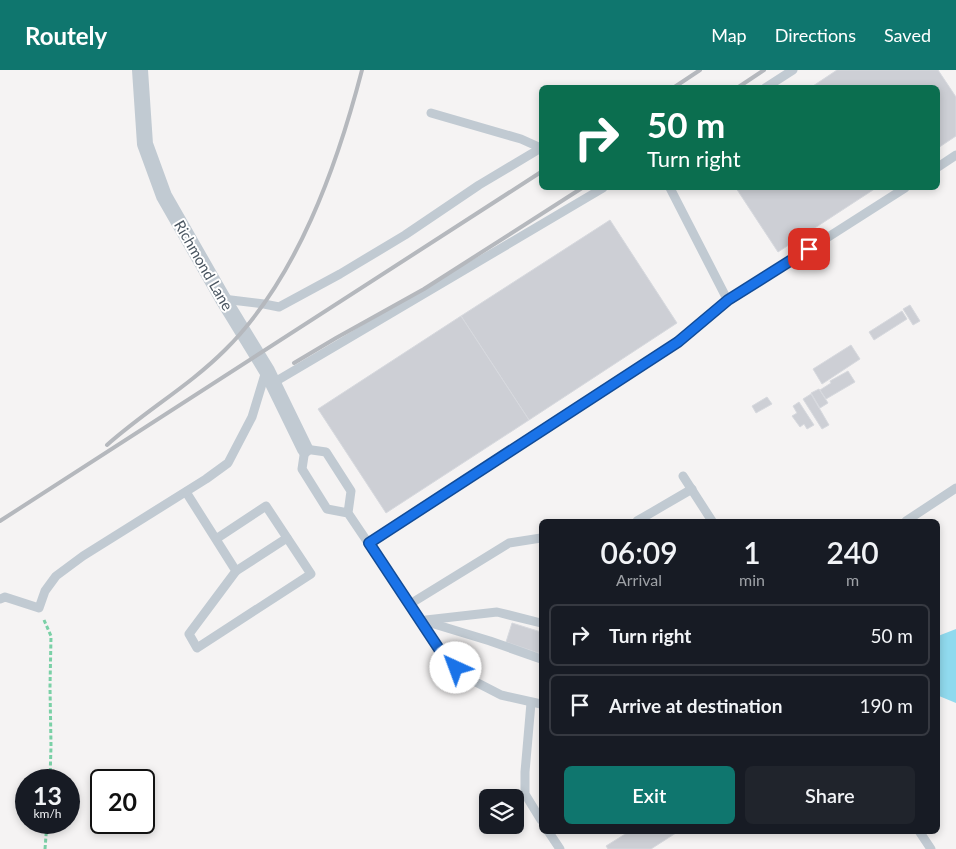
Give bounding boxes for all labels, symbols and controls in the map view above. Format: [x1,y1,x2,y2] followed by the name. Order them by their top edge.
[25,21,107,50] text: Routely
[711,24,747,46] text: Map
[775,24,856,46] text: Directions
[884,24,931,46] text: Saved
[647,103,725,145] text: 50 m
[564,105,629,170] icon: right
[647,145,741,172] text: Turn right
[171,217,237,313] street label: Richmond Lane
[788,228,830,270] pin
[795,235,823,263] icon: arrive
[600,534,678,570] text: 06:09
[743,534,761,570] text: 1
[826,534,879,570] text: 240
[616,570,662,589] text: Arrival
[739,570,765,589] text: min
[846,570,859,589] text: m
[566,621,594,649] icon: right
[609,624,691,647] text: Turn right
[870,624,913,647] text: 50 m
[429,641,481,693] position arrow
[566,691,594,719] icon: arrive
[609,694,782,717] text: Arrive at destination
[859,694,913,717] text: 190 m
[564,766,735,824] button: Exit
[745,766,915,824] button: Share
[90,769,155,834] speed limit sign: 20
[33,780,62,810] text: 13
[479,789,524,834] map controls
[479,789,524,834] button: layers
[33,806,62,821] text: km/h

